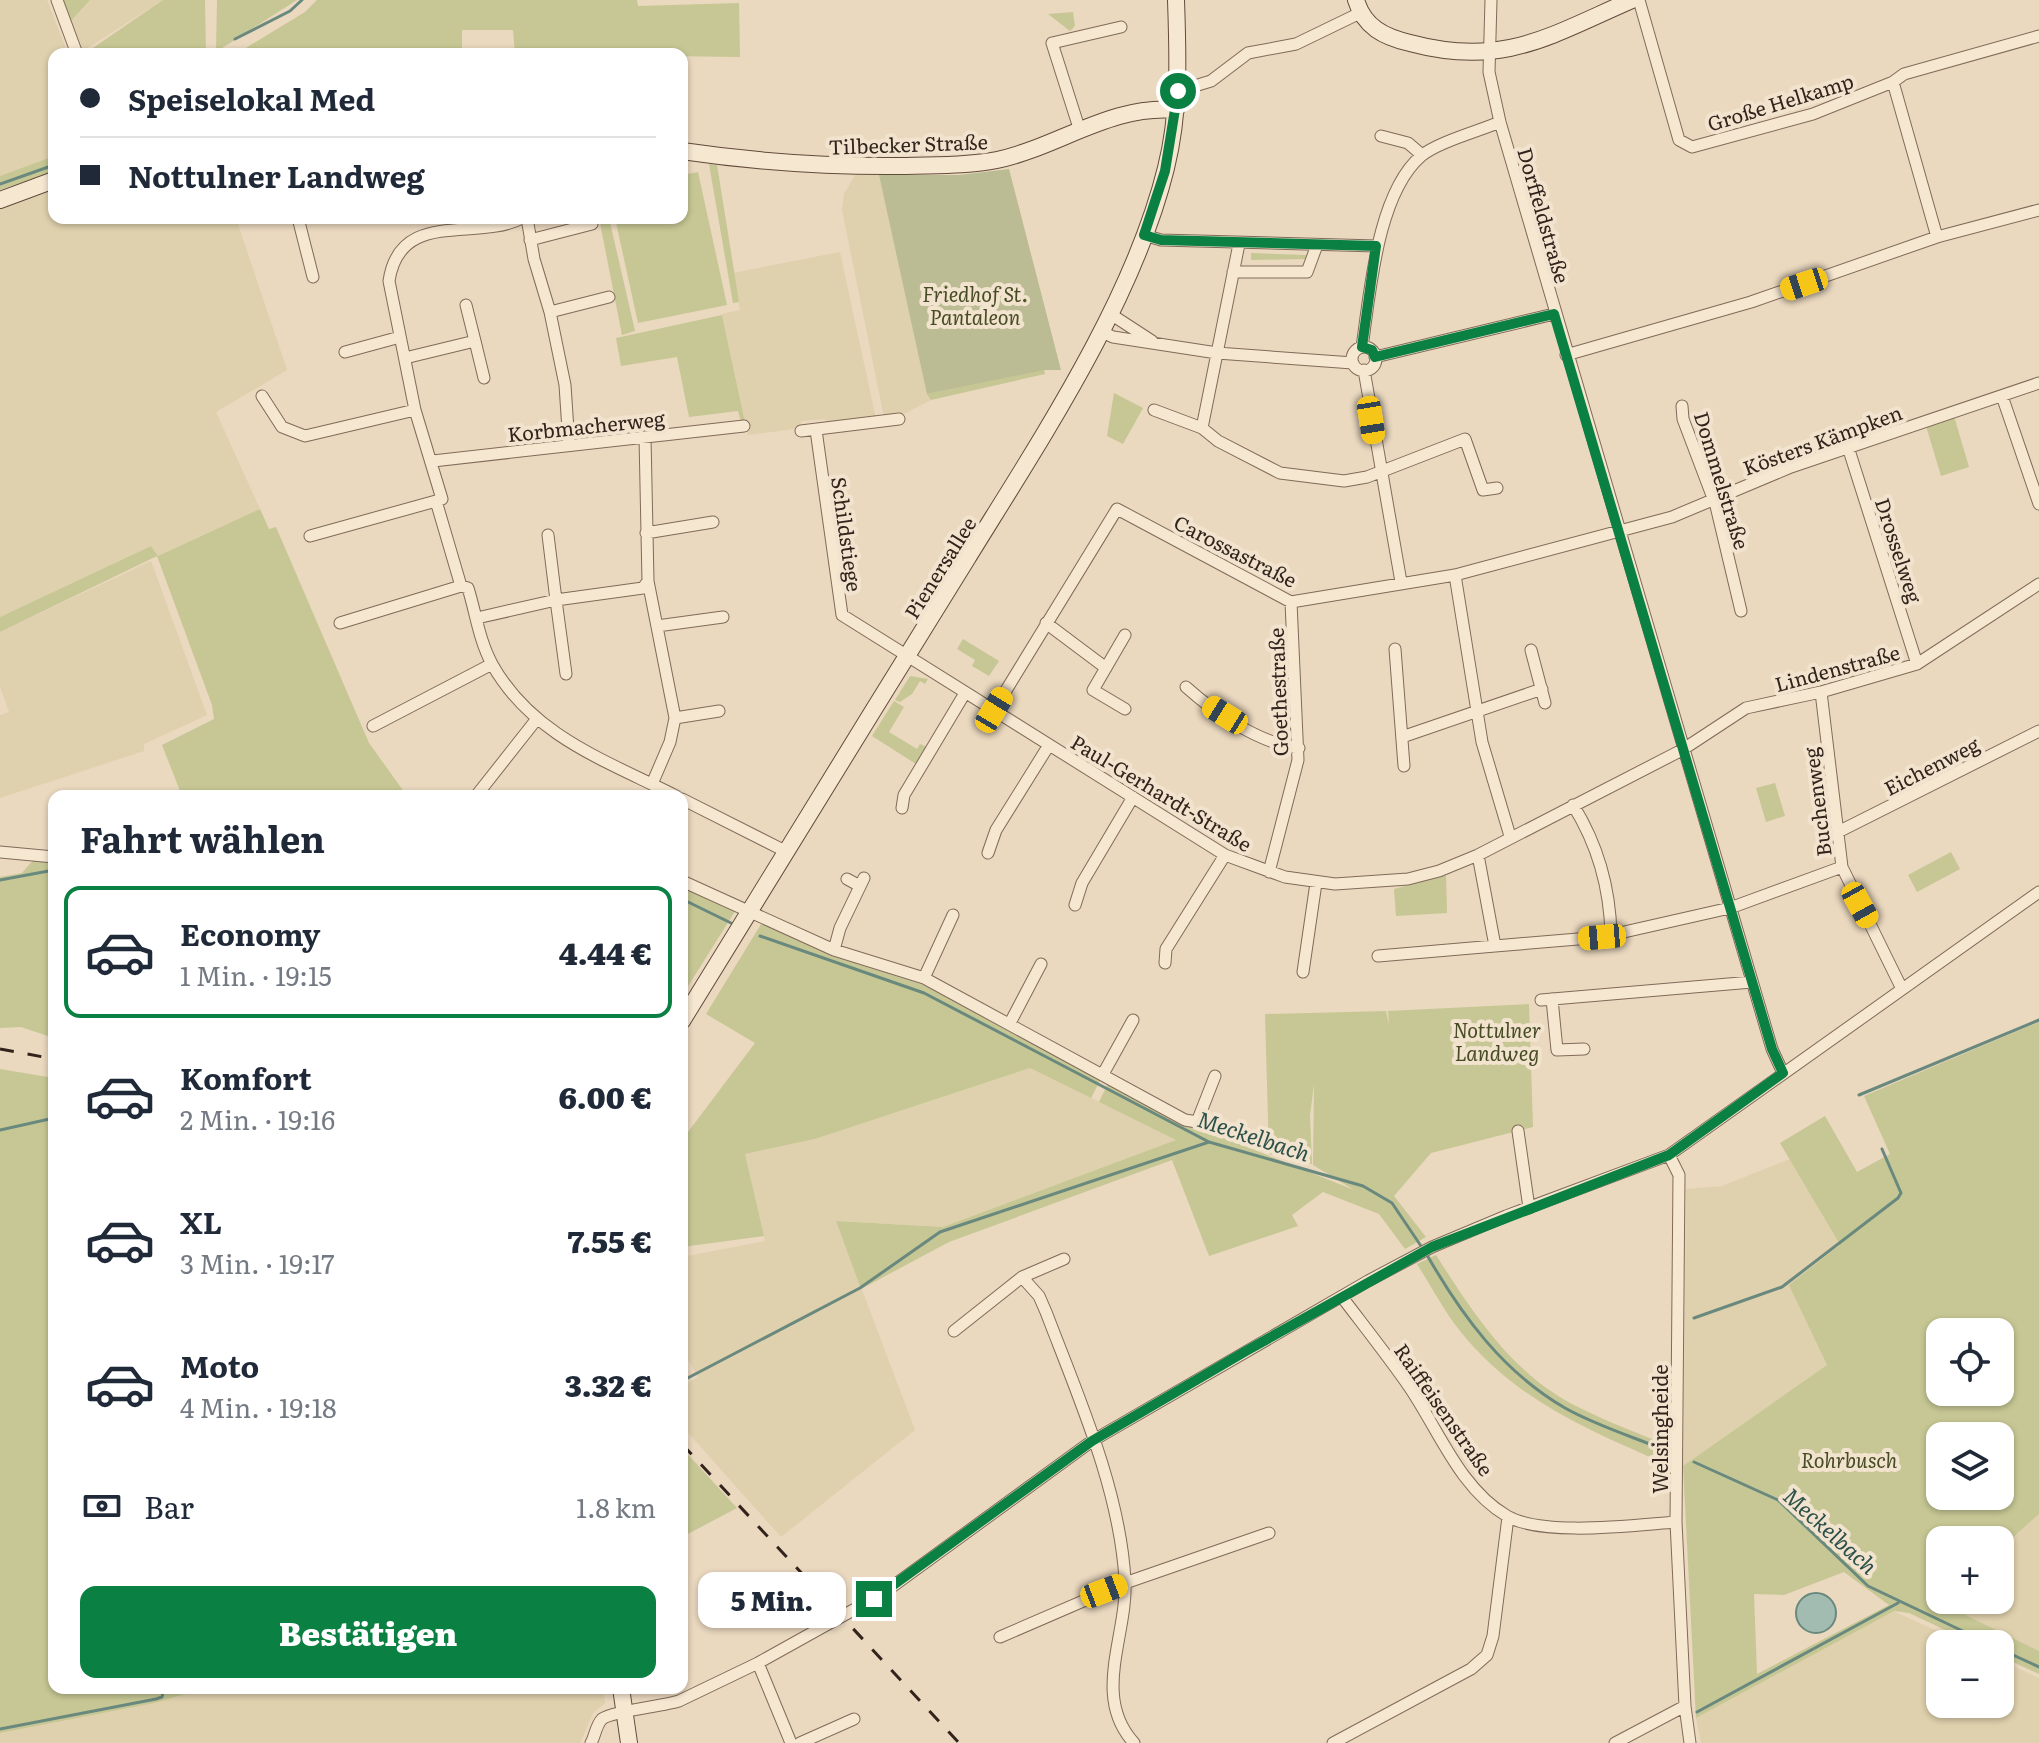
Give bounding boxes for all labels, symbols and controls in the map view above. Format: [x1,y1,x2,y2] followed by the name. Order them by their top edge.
[1703,64,1857,138] street label: Große Helkamp
[1160,73,1196,109] route start
[128,76,375,120] text: Speiselokal Med
[828,125,988,161] street label: Tilbecker Straße
[1511,144,1579,286] street label: Dorffeldstraße
[128,153,425,197] text: Nottulner Landweg
[1777,265,1831,303] car
[922,278,1028,331] park label: Friedhof St. Pantaleon
[1355,394,1387,446] car
[1738,396,1906,482] street label: Kösters Kämpken
[506,402,667,448] street label: Korbmacherweg
[1688,407,1758,553] street label: Dommelstraße
[825,475,871,593] street label: Schildstiege
[1869,494,1931,607] street label: Drosselweg
[1169,506,1303,594] street label: Carossastraße
[896,510,982,624] street label: Pienersallee
[1260,627,1294,757] street label: Goethestraße
[1771,636,1903,698] street label: Lindenstraße
[971,683,1017,737] car
[1198,692,1252,738] car
[1066,726,1258,858] street label: Paul-Gerhardt-Straße
[1878,728,1985,802] street label: Eichenweg
[1794,745,1838,858] street label: Buchenweg
[80,811,325,864] text: Fahrt wählen
[1838,878,1882,932] car
[180,911,320,955] text: Economy
[84,916,156,988] icon: car
[1577,923,1627,951] car
[559,930,652,974] text: 4.44 €
[180,955,332,994] text: 1 Min. · 19:15
[1453,1014,1541,1067] park label: Nottulner Landweg
[180,1055,312,1099] text: Komfort
[84,1060,156,1132] icon: car
[558,1074,652,1118] text: 6.00 €
[180,1099,335,1138] text: 2 Min. · 19:16
[1194,1101,1314,1169] water label: Meckelbach
[180,1199,222,1243] text: XL
[84,1204,156,1276] icon: car
[567,1218,652,1262] text: 7.55 €
[180,1243,335,1282] text: 3 Min. · 19:17
[1926,1318,2014,1718] map controls
[1926,1318,2014,1406] button: locate
[1388,1337,1502,1481] street label: Raiffeisenstraße
[180,1343,259,1387] text: Moto
[84,1348,156,1420] icon: car
[565,1362,652,1406] text: 3.32 €
[1644,1364,1674,1494] street label: Welsingheide
[180,1387,337,1426] text: 4 Min. · 19:18
[1926,1422,2014,1510] button: layers
[1801,1444,1897,1474] park label: Rohrbusch
[1777,1479,1885,1581] water label: Meckelbach
[80,1484,124,1528] icon: cash
[144,1484,194,1528] text: Bar
[576,1487,656,1526] text: 1.8 km
[1926,1526,2014,1614] button: +
[698,1571,846,1627] callout: 5 Min.
[1077,1571,1131,1611] car
[731,1580,813,1619] text: 5 Min.
[856,1581,892,1617] route end
[80,1586,656,1678] button: Bestätigen
[1926,1630,2014,1718] button: −

